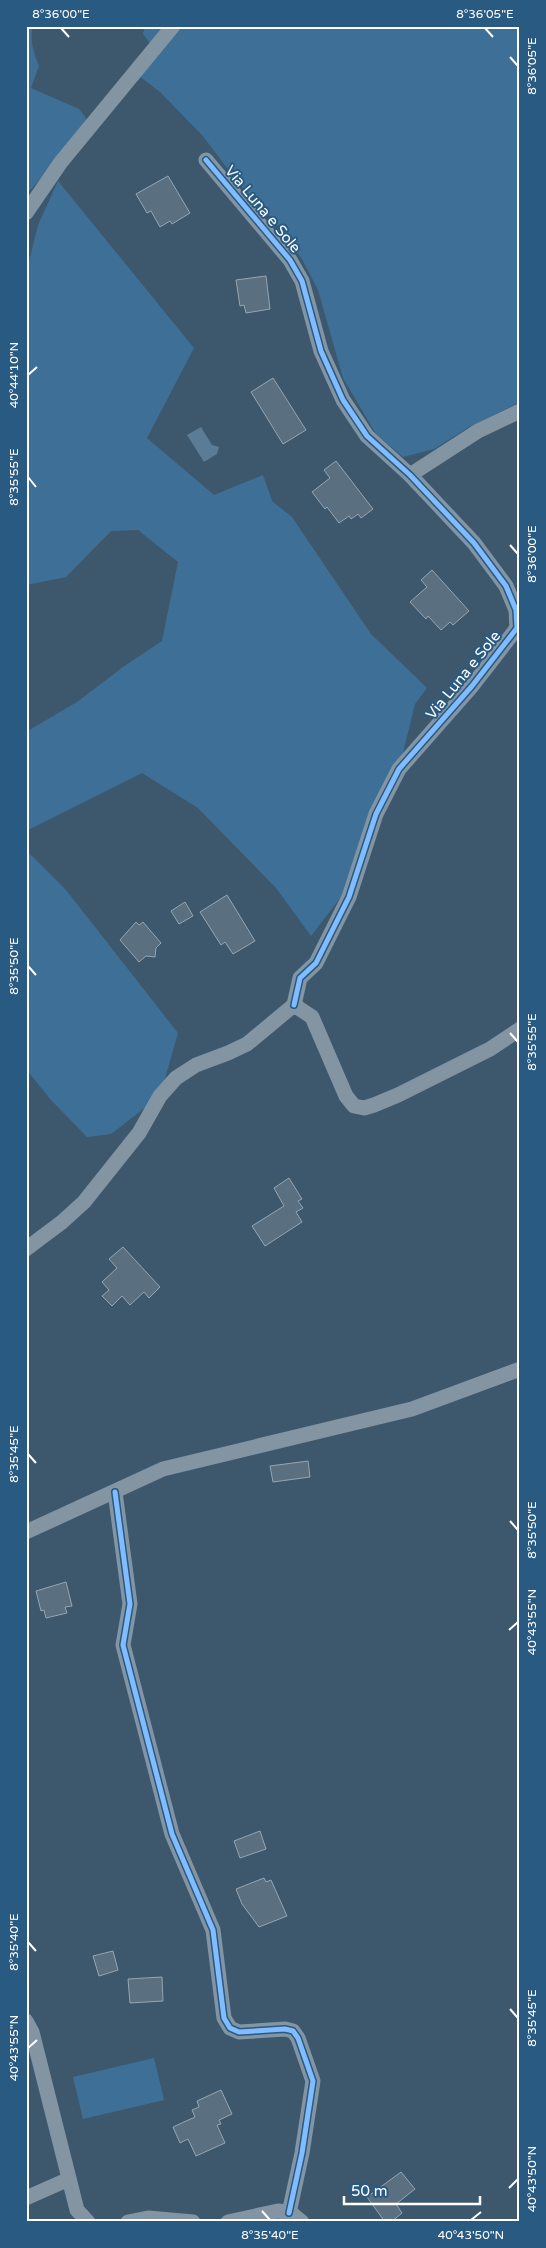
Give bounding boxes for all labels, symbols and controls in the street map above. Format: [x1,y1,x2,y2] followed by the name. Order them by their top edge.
[32,7,90,21] text: 8°36'00"E
[456,7,514,21] text: 8°36'05"E
[525,37,539,95] text: 8°36'05"E
[221,162,305,256] street label: Via Luna e Sole
[7,342,21,408] text: 40°44'10"N
[7,448,21,506] text: 8°35'55"E
[525,525,539,583] text: 8°36'00"E
[422,627,504,723] street label: Via Luna e Sole
[7,937,21,995] text: 8°35'50"E
[525,1013,539,1071] text: 8°35'55"E
[7,1425,21,1483] text: 8°35'45"E
[525,1501,539,1559] text: 8°35'50"E
[525,1589,539,1655] text: 40°43'55"N
[7,1913,21,1971] text: 8°35'40"E
[525,1989,539,2047] text: 8°35'45"E
[7,2015,21,2081] text: 40°43'55"N
[525,2146,539,2212] text: 40°43'50"N
[344,2173,480,2205] scale bar
[351,2182,388,2200] text: 50 m
[241,2228,299,2242] text: 8°35'40"E
[438,2228,504,2242] text: 40°43'50"N

